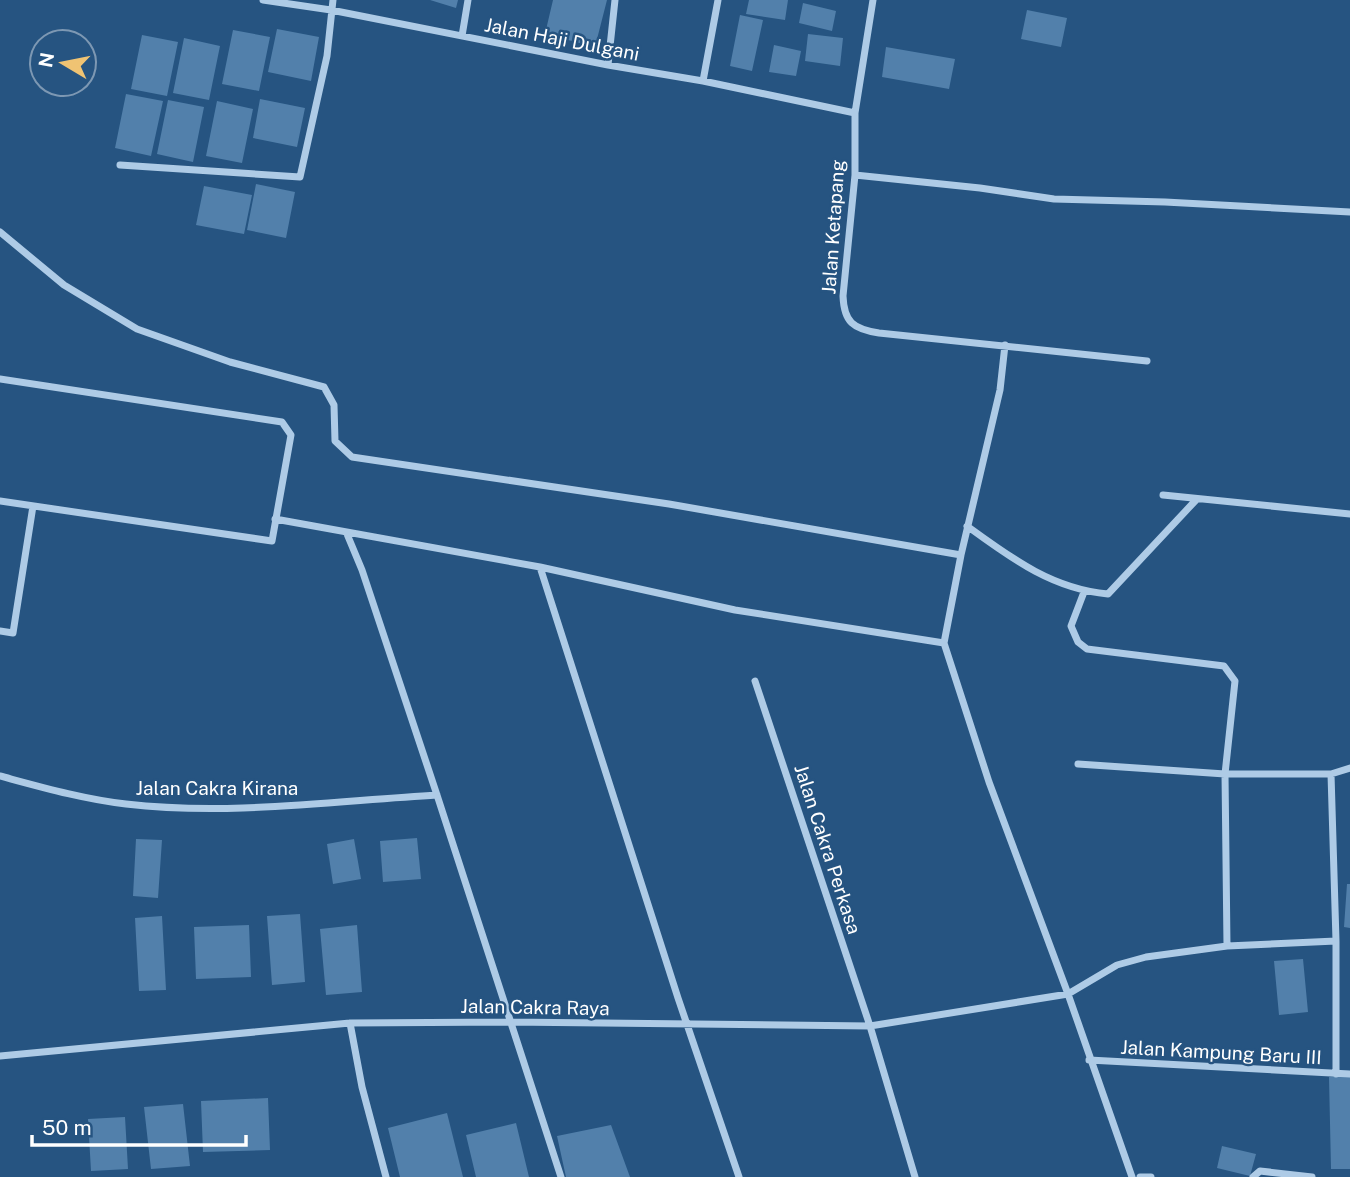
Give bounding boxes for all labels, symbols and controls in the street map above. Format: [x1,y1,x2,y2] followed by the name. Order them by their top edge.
[483,13,641,65] street label: Jalan Haji Dulgani
[28,28,98,98] north arrow
[34,51,58,69] text: N
[817,159,849,295] street label: Jalan Ketapang
[790,761,866,937] street label: Jalan Cakra Perkasa
[136,777,298,799] street label: Jalan Cakra Kirana
[460,995,610,1019] street label: Jalan Cakra Raya
[1120,1036,1322,1068] street label: Jalan Kampung Baru III
[32,1104,245,1148] scale bar
[42,1115,92,1140] text: 50 m

